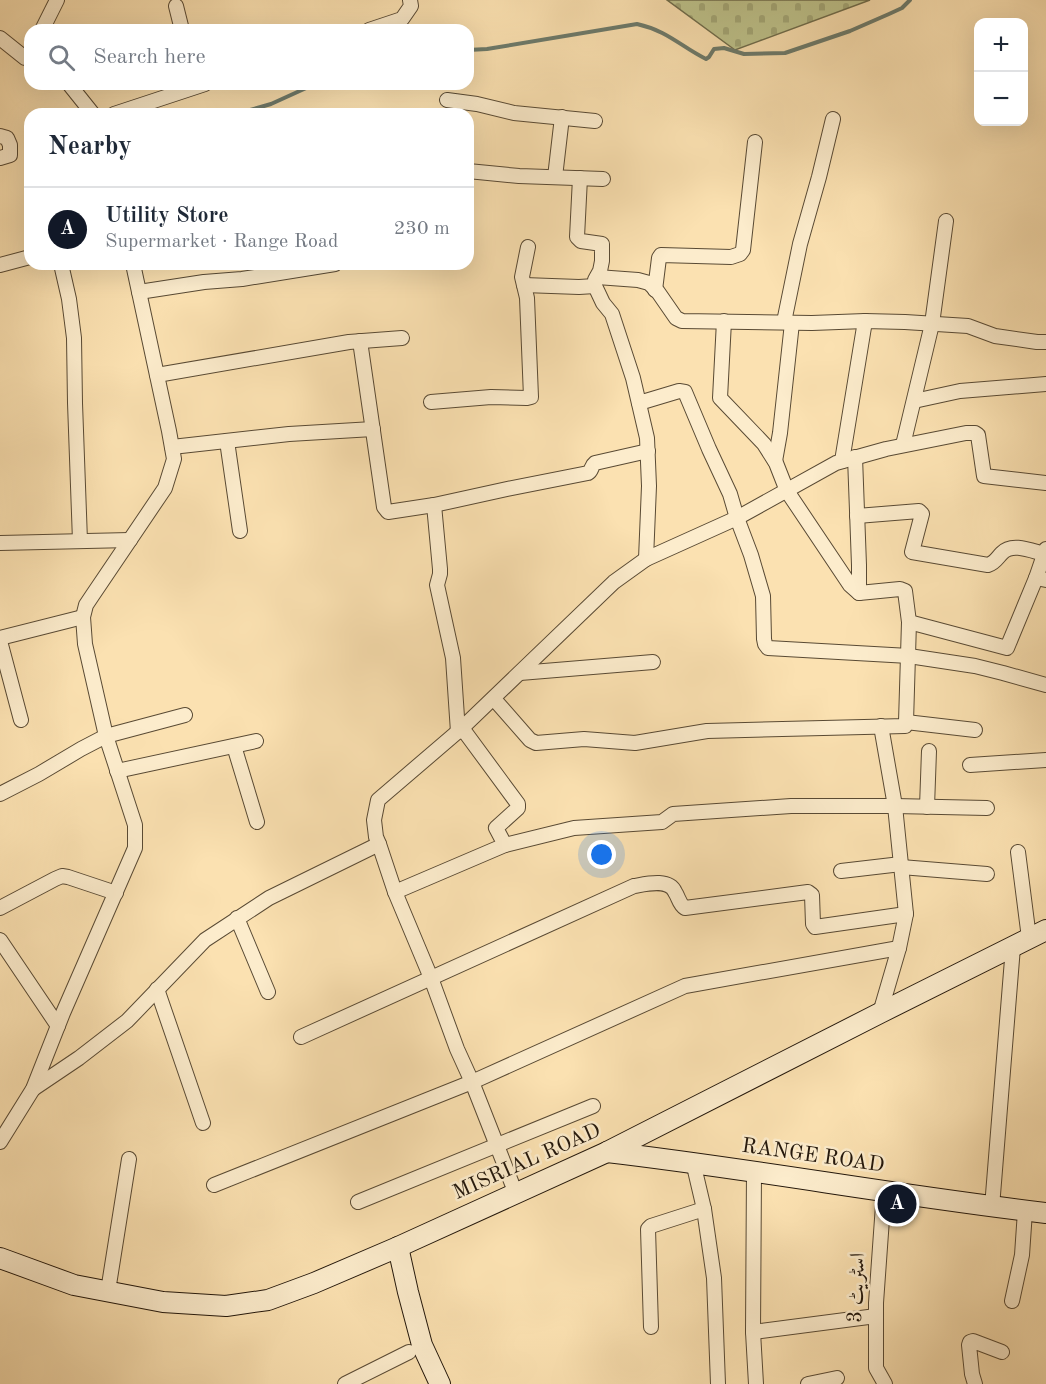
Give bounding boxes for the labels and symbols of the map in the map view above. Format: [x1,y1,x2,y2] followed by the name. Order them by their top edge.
[587,840,616,869] your location
[450,1120,604,1204] street label: MISRIAL ROAD
[740,1136,886,1176] street label: RANGE ROAD
[878,1182,916,1226] pin: A
[845,1252,870,1324] street label: اسٹریٹ 3

